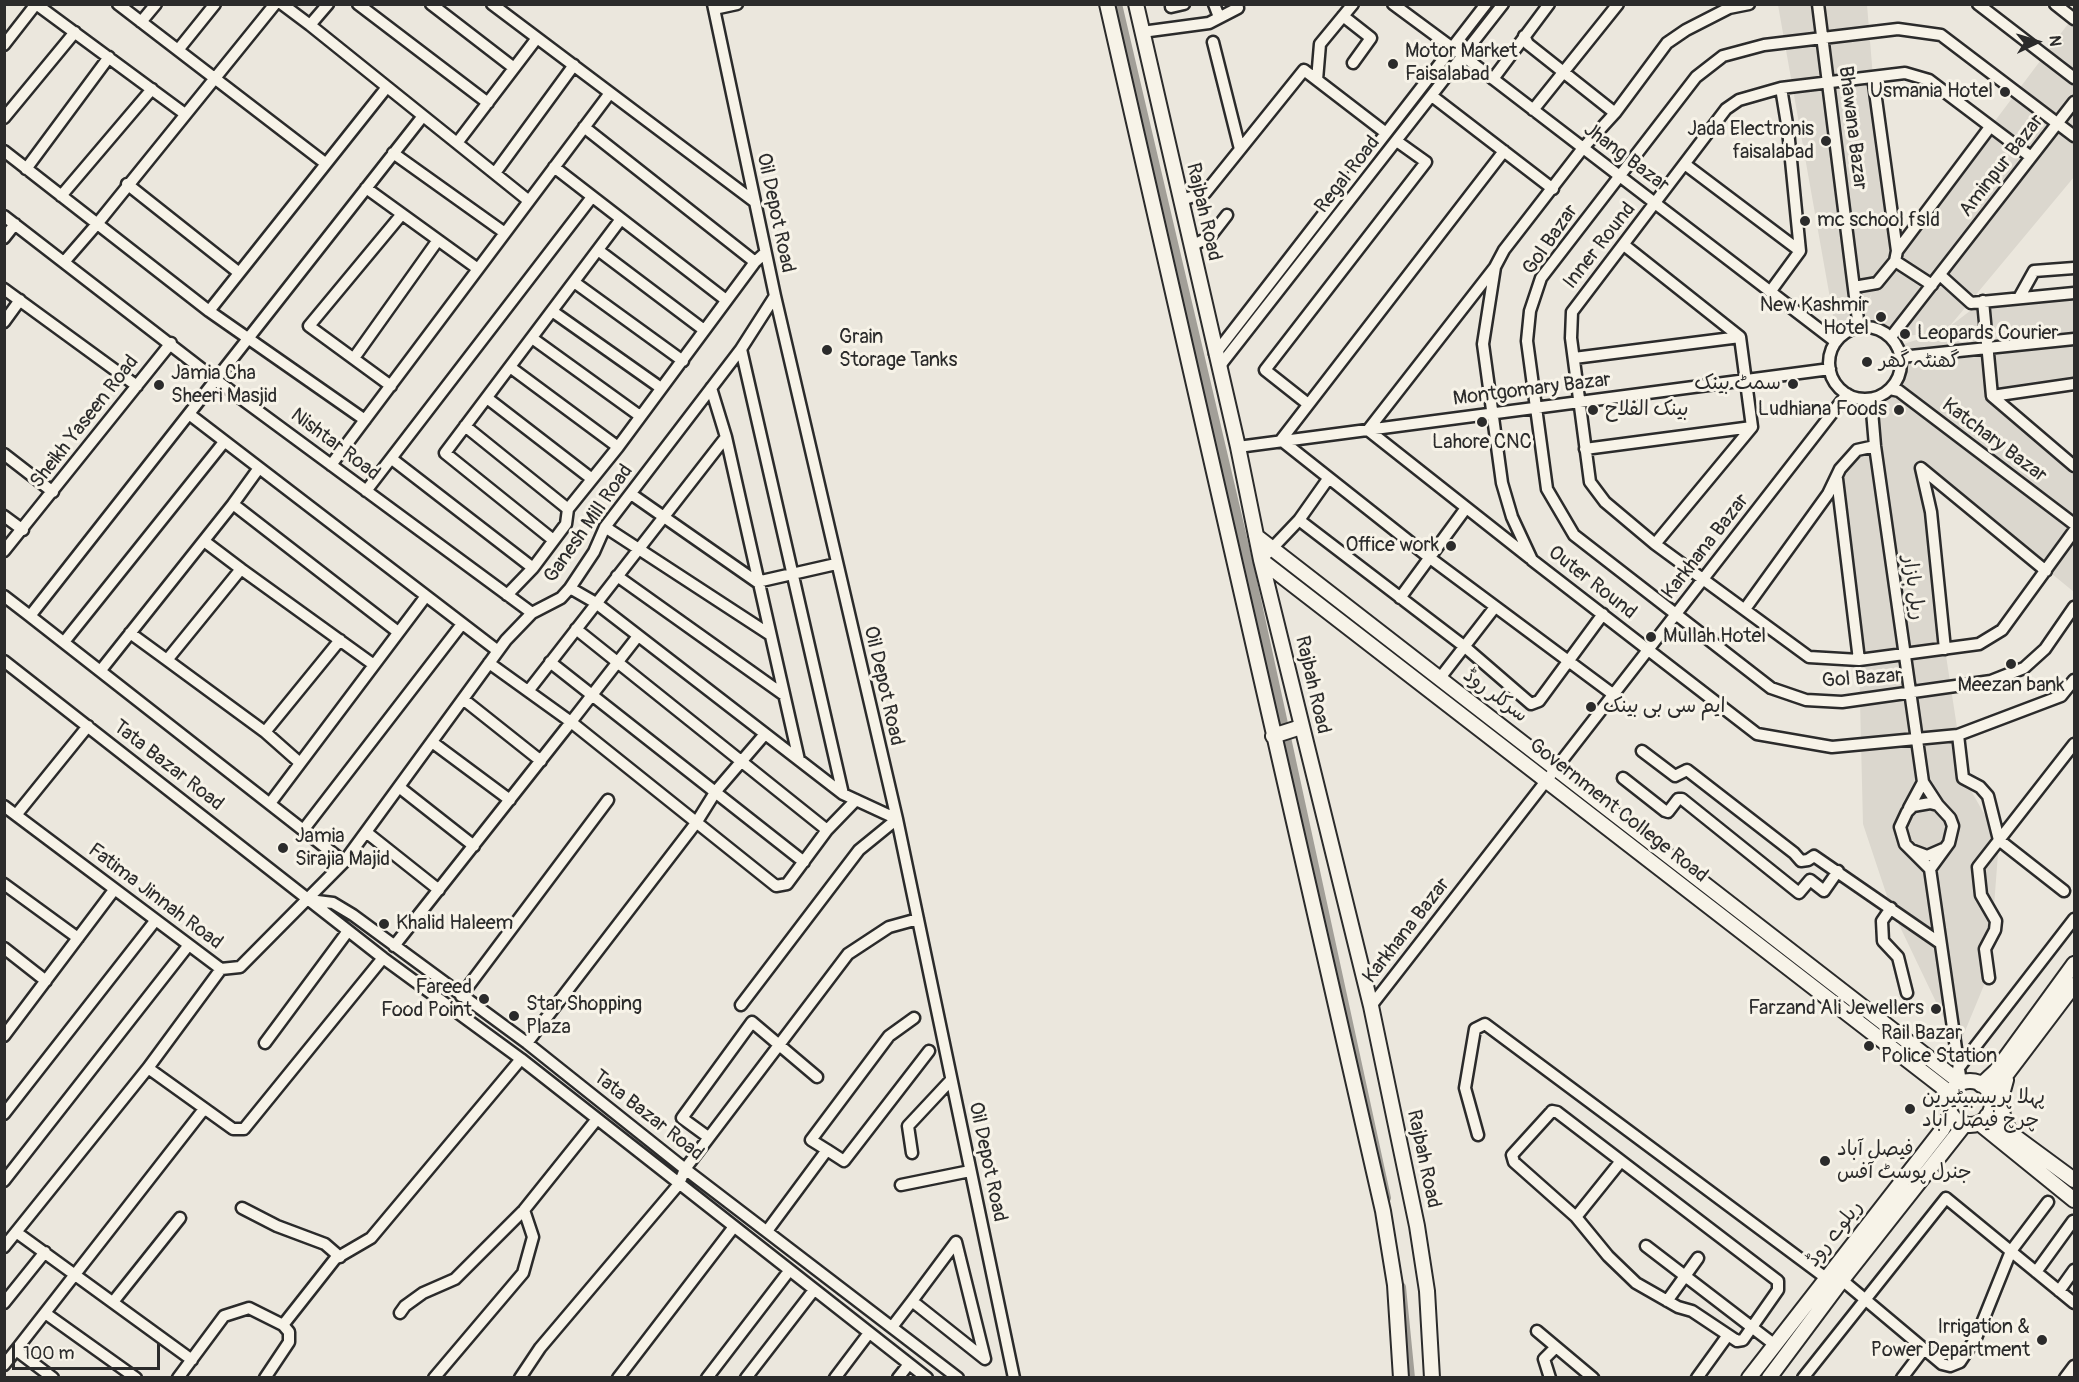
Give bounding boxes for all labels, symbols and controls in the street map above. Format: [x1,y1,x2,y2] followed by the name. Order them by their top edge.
[2007,12,2067,72] north arrow
[2045,35,2065,47] text: N
[1405,40,1518,87] place label: Motor Market Faisalabad
[1386,57,1400,71] marker: Motor Market Faisalabad
[1832,65,1872,191] street label: Bhawana Bazar
[1870,80,1993,104] place label: Usmania Hotel
[1998,85,2012,99] marker: Usmania Hotel
[1955,110,2049,222] street label: Aminpur Bazar
[1579,118,1673,198] street label: Jhang Bazar
[1687,118,1814,165] place label: Jada Electronis faisalabad
[1310,132,1386,218] street label: Regal Road
[1819,134,1833,148] marker: Jada Electronis faisalabad
[751,151,799,275] street label: Oil Depot Road
[1180,161,1226,263] street label: Rajbah Road
[1559,198,1641,294] street label: Inner Round
[1518,200,1584,280] street label: Gol Bazar
[1817,209,1940,233] place label: mc school fsld
[1798,214,1812,228] marker: mc school fsld
[1760,294,1869,341] place label: New Kashmir Hotel
[1874,310,1888,324] marker: New Kashmir Hotel
[1917,322,2058,346] place label: Leopards Courier
[839,326,957,373] place label: Grain Storage Tanks
[1898,327,1912,341] marker: Leopards Courier
[820,343,834,357] marker: Grain Storage Tanks
[1879,350,1960,374] place label: گھنٹہ گھر
[26,351,144,493] street label: Sheikh Yaseen Road
[1860,355,1874,369] marker: گھنٹہ گھر
[171,362,277,409] place label: Jamia Cha Sheeri Masjid
[1452,368,1612,412] street label: Montgomary Bazar
[1694,372,1781,396] place label: سمٹ بینک
[1786,377,1800,391] marker: سمٹ بینک
[152,378,166,392] marker: Jamia Cha Sheeri Masjid
[1937,394,2051,488] street label: Katchary Bazar
[1605,398,1689,422] place label: بینک الفلاح
[1758,398,1887,422] place label: Ludhiana Foods
[1586,403,1600,417] marker: بینک الفلاح
[1892,403,1906,417] marker: Ludhiana Foods
[286,404,384,486] street label: Nishtar Road
[1475,415,1489,429] marker: Lahore CNC
[1432,431,1532,455] place label: Lahore CNC
[539,460,639,588] street label: Ganesh Mill Road
[1657,489,1755,605] street label: Karkhana Bazar
[1346,534,1439,558] place label: Office work
[1444,539,1458,553] marker: Office work
[1543,541,1641,625] street label: Outer Round
[1897,554,1929,622] street label: ریل بازار
[858,624,908,748] street label: Oil Depot Road
[1663,625,1766,649] place label: Mullah Hotel
[1644,630,1658,644] marker: Mullah Hotel
[1289,634,1335,736] street label: Rajbah Road
[2004,657,2018,671] marker: Meezan bank
[1458,664,1532,728] street label: سرکلر روڈ
[1821,664,1903,694] street label: Gol Bazar
[1957,674,2065,698] place label: Meezan bank
[1603,695,1725,719] place label: ایم سی بی بینک
[1584,700,1598,714] marker: ایم سی بی بینک
[108,715,228,817] street label: Tata Bazar Road
[1524,734,1712,888] street label: Government College Road
[295,825,390,872] place label: Jamia Sirajia Majid
[83,839,227,955] street label: Fatima Jinnah Road
[276,841,290,855] marker: Jamia Sirajia Majid
[1358,873,1456,989] street label: Karkhana Bazar
[396,912,513,936] place label: Khalid Haleem
[377,917,391,931] marker: Khalid Haleem
[381,976,472,1023] place label: Fareed Food Point
[477,992,491,1006] marker: Fareed Food Point
[526,993,642,1040] place label: Star Shopping Plaza
[1748,997,1924,1021] place label: Farzand Ali Jewellers
[1929,1002,1943,1016] marker: Farzand Ali Jewellers
[507,1009,521,1023] marker: Star Shopping Plaza
[1881,1022,1997,1069] place label: Rail Bazar Police Station
[1862,1039,1876,1053] marker: Rail Bazar Police Station
[588,1065,708,1167] street label: Tata Bazar Road
[1922,1086,2045,1133] place label: پہلا پریسبیٹیرین چرچ فیصل آباد
[963,1100,1011,1224] street label: Oil Depot Road
[1903,1102,1917,1116] marker: پہلا پریسبیٹیرین چرچ فیصل آباد
[1401,1108,1445,1210] street label: Rajbah Road
[1837,1138,1972,1185] place label: فیصل آباد جنرل پوسٹ آفس
[1818,1154,1832,1168] marker: فیصل آباد جنرل پوسٹ آفس
[1802,1196,1868,1272] street label: ریلوے روڈ
[1871,1316,2030,1363] place label: Irrigation & Power Department
[15,1331,164,1369] scale bar
[2035,1333,2049,1347] marker: Irrigation & Power Department
[23,1342,75,1365] text: 100 m

